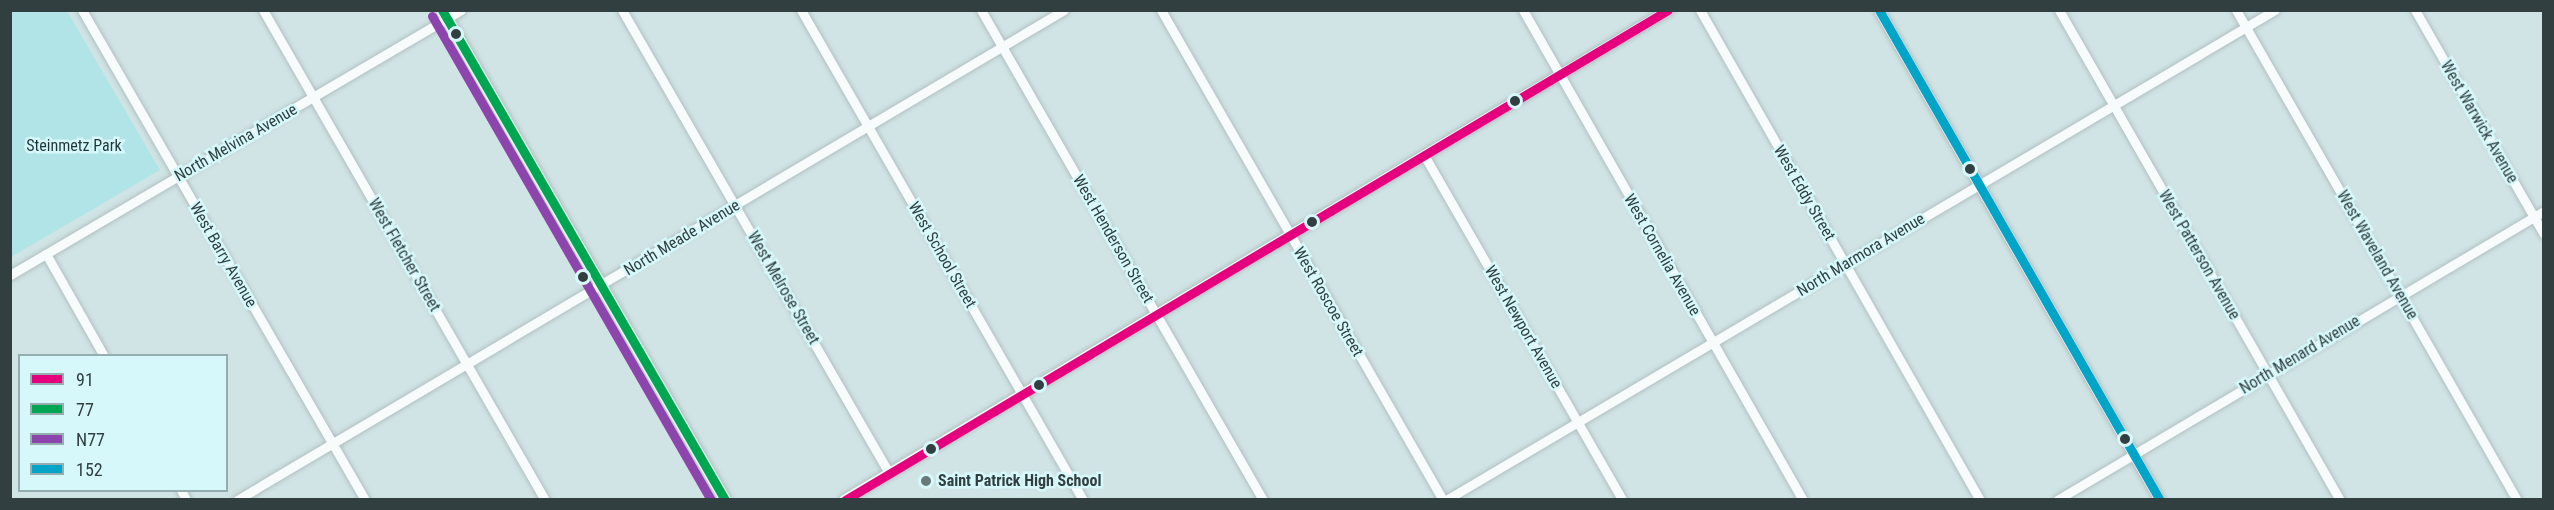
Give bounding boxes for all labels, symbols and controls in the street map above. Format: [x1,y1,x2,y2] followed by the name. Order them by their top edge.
[450,28,462,40] unlabelled marker
[2436,57,2522,187] street label: West Warwick Avenue
[1509,95,1521,107] unlabelled marker
[171,100,301,186] street label: North Melvina Avenue
[26,136,122,156] park label: Steinmetz Park
[1769,142,1839,244] street label: West Eddy Street
[1964,163,1976,175] unlabelled marker
[1068,171,1158,307] street label: West Henderson Street
[2154,187,2244,323] street label: West Patterson Avenue
[2332,187,2422,323] street label: West Waveland Avenue
[1619,191,1705,319] street label: West Cornelia Avenue
[364,195,444,315] street label: West Fletcher Street
[621,196,743,280] street label: North Meade Avenue
[904,198,980,312] street label: West School Street
[185,199,261,311] street label: West Barry Avenue
[1793,209,1929,301] street label: North Marmora Avenue
[1306,216,1318,228] unlabelled marker
[743,228,823,348] street label: West Melrose Street
[1289,244,1367,360] street label: West Roscoe Street
[1480,262,1566,392] street label: West Newport Avenue
[577,271,589,283] unlabelled marker
[2236,312,2364,398] street label: North Menard Avenue
[18,354,228,492] legend
[76,369,94,390] text: 91
[1033,379,1045,391] unlabelled marker
[76,399,94,420] text: 77
[76,429,105,450] text: N77
[2119,433,2131,445] unlabelled marker
[925,443,937,455] unlabelled marker
[76,459,103,480] text: 152
[938,471,1101,491] place label: Saint Patrick High School
[919,474,933,488] marker: Saint Patrick High School

